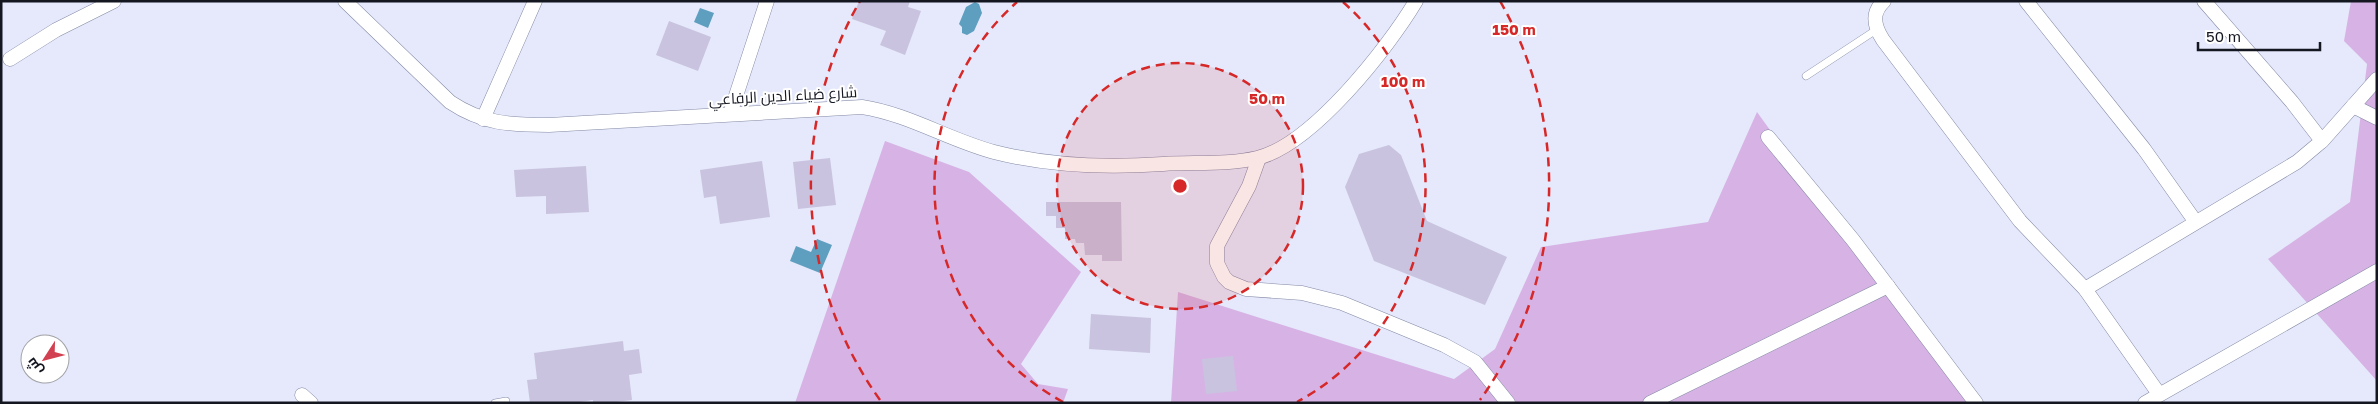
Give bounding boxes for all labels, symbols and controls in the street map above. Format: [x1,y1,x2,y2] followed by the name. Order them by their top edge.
[1492,20,1536,38] text: 150 m
[2198,20,2320,52] scale bar
[2206,27,2241,45] text: 50 m
[1381,72,1425,90] text: 100 m
[708,82,858,112] street label: شارع ضياء الدين الرفاعي
[1249,89,1285,107] text: 50 m
[1171,177,1189,195] centre of rings
[20,334,70,384] north arrow
[22,354,47,379] text: ش

